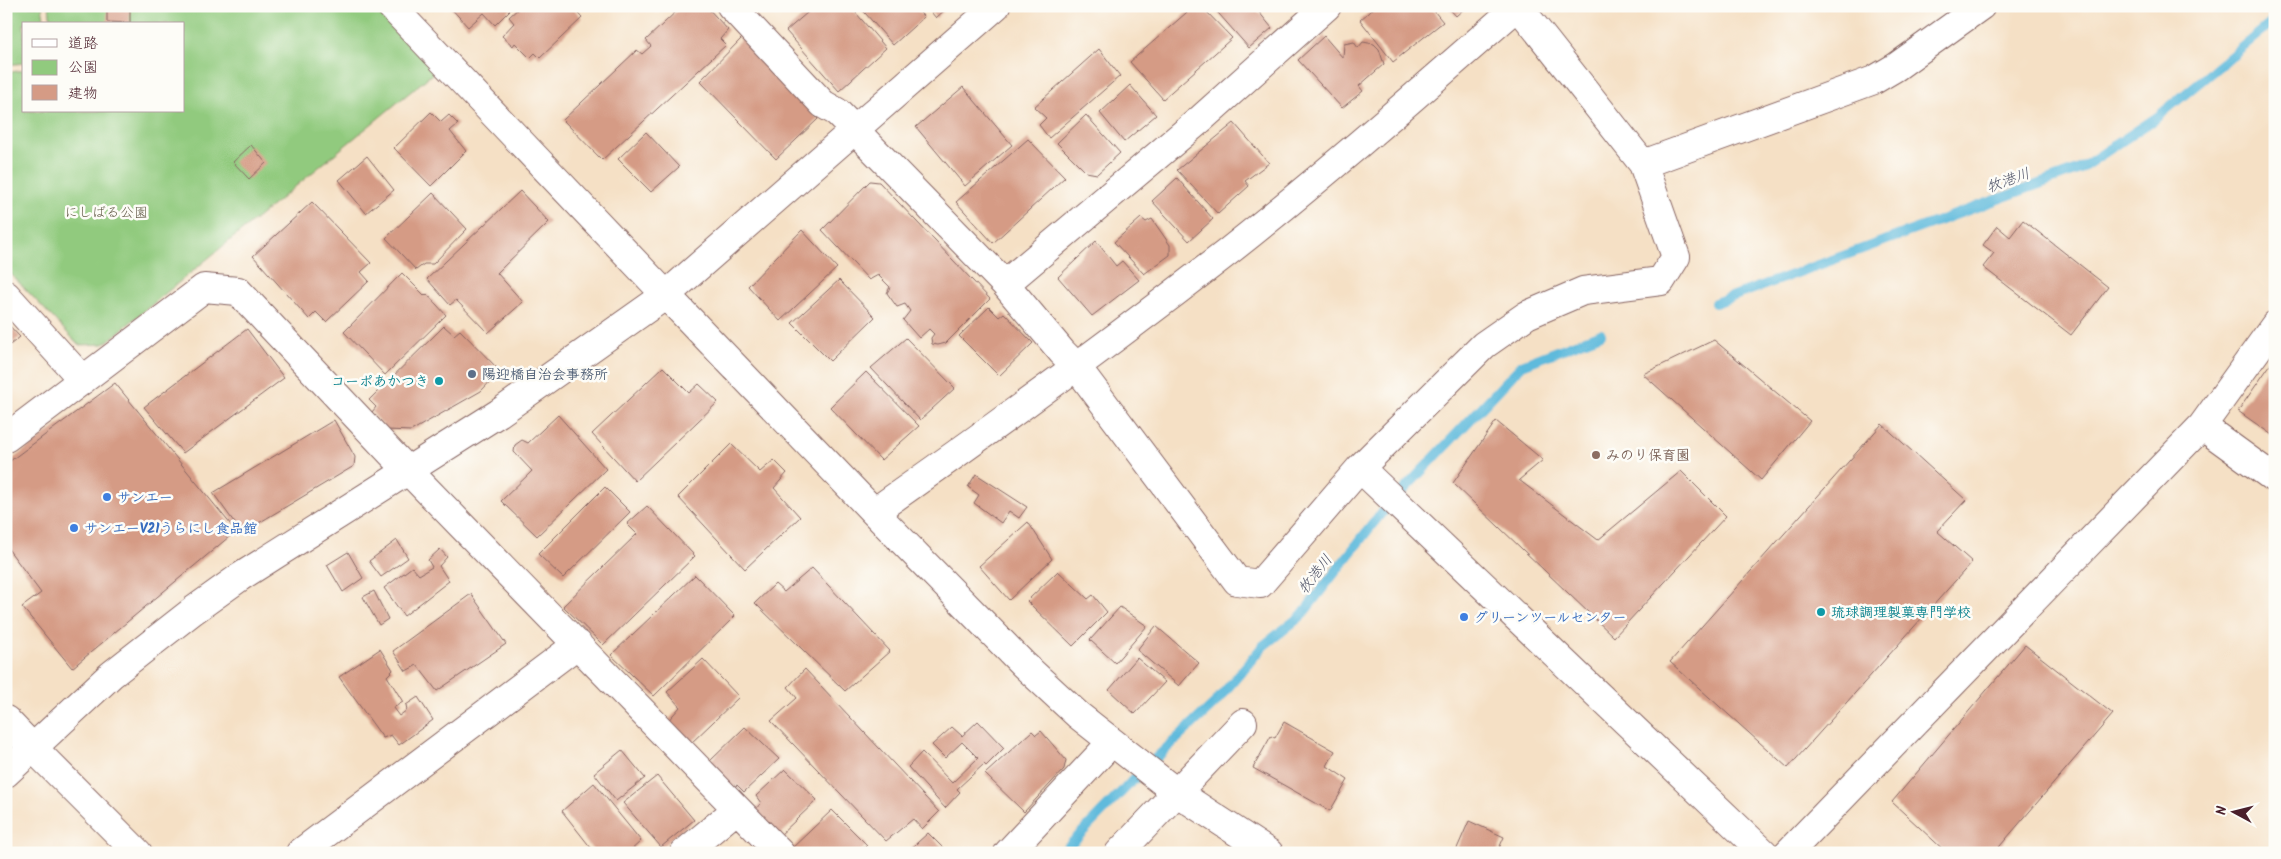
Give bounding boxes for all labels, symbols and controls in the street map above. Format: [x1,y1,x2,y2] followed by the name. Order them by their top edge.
[22,22,185,112] legend
[68,32,98,56] text: 道路
[68,56,98,80] text: 公園
[68,82,98,106] text: 建物
[1983,162,2034,200] water label: 牧港川
[64,202,148,224] park label: にしばる公園
[482,364,608,386] place label: 陽迎橋自治会事務所
[466,368,478,380] marker: 陽迎橋自治会事務所
[331,371,429,393] place label: コーポあかつき
[433,375,445,387] marker: コーポあかつき
[1606,445,1690,467] place label: みのり保育園
[1590,449,1602,461] marker: みのり保育園
[117,487,173,509] place label: サンエー
[101,491,113,503] marker: サンエー
[84,518,257,540] place label: サンエーV21うらにし食品館
[68,522,80,534] marker: サンエーV21うらにし食品館
[1292,549,1339,600] water label: 牧港川
[1831,602,1971,624] place label: 琉球調理製菓専門学校
[1815,606,1827,618] marker: 琉球調理製菓専門学校
[1474,607,1627,629] place label: グリーンツールセンター
[1458,611,1470,623] marker: グリーンツールセンター
[2208,786,2258,836] north arrow
[2211,805,2234,816] text: N

